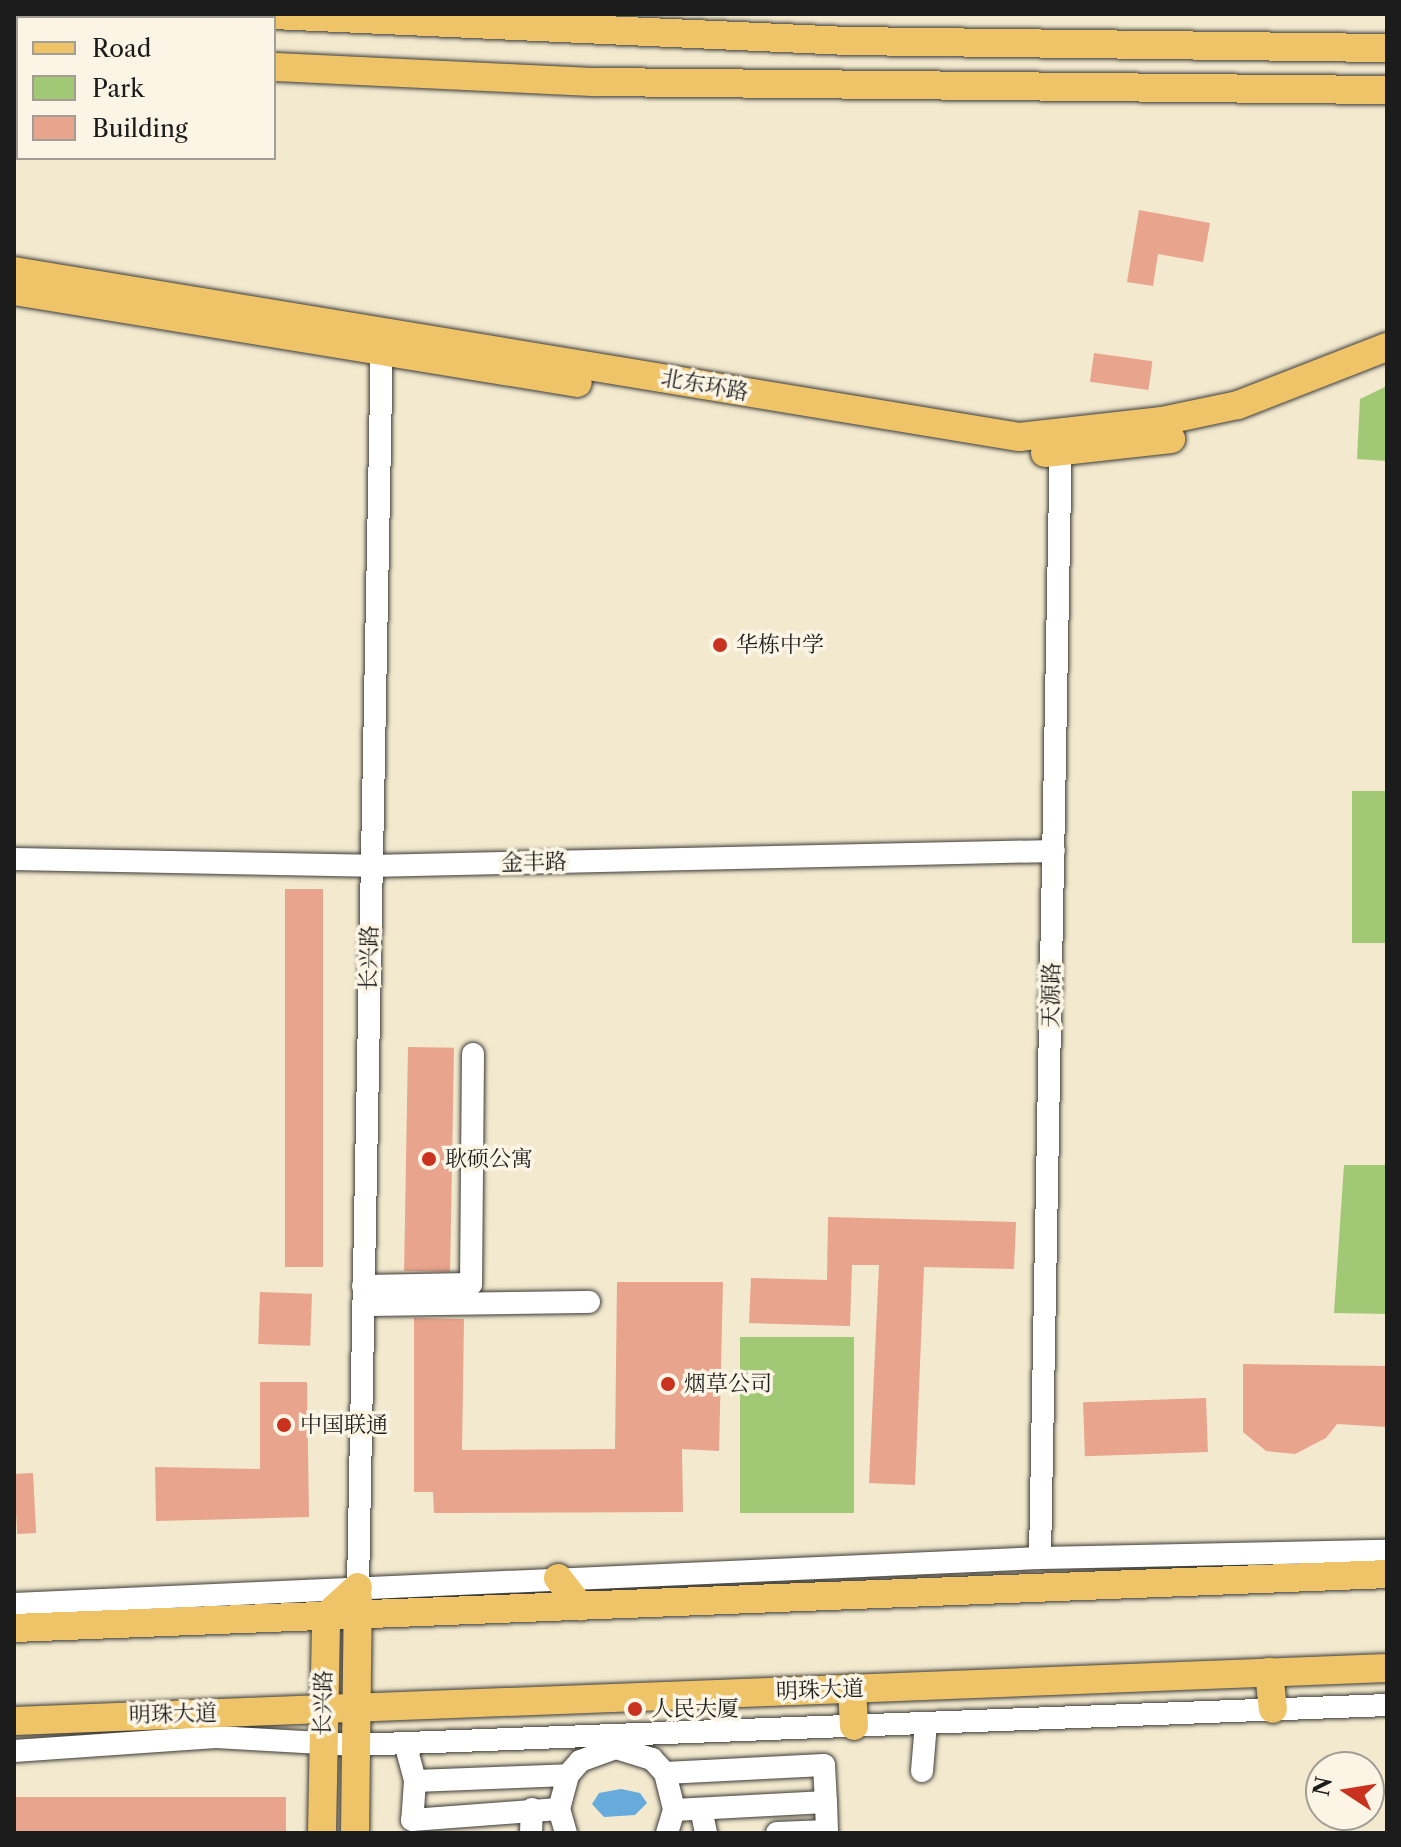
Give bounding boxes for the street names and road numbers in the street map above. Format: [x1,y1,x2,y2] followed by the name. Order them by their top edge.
[659,364,751,406] street label: 北东环路
[501,848,567,876] street label: 金丰路
[355,925,383,991] street label: 长兴路
[1037,962,1065,1028] street label: 天源路
[309,1670,337,1736] street label: 长兴路
[776,1675,864,1705] street label: 明珠大道
[129,1699,217,1729] street label: 明珠大道

